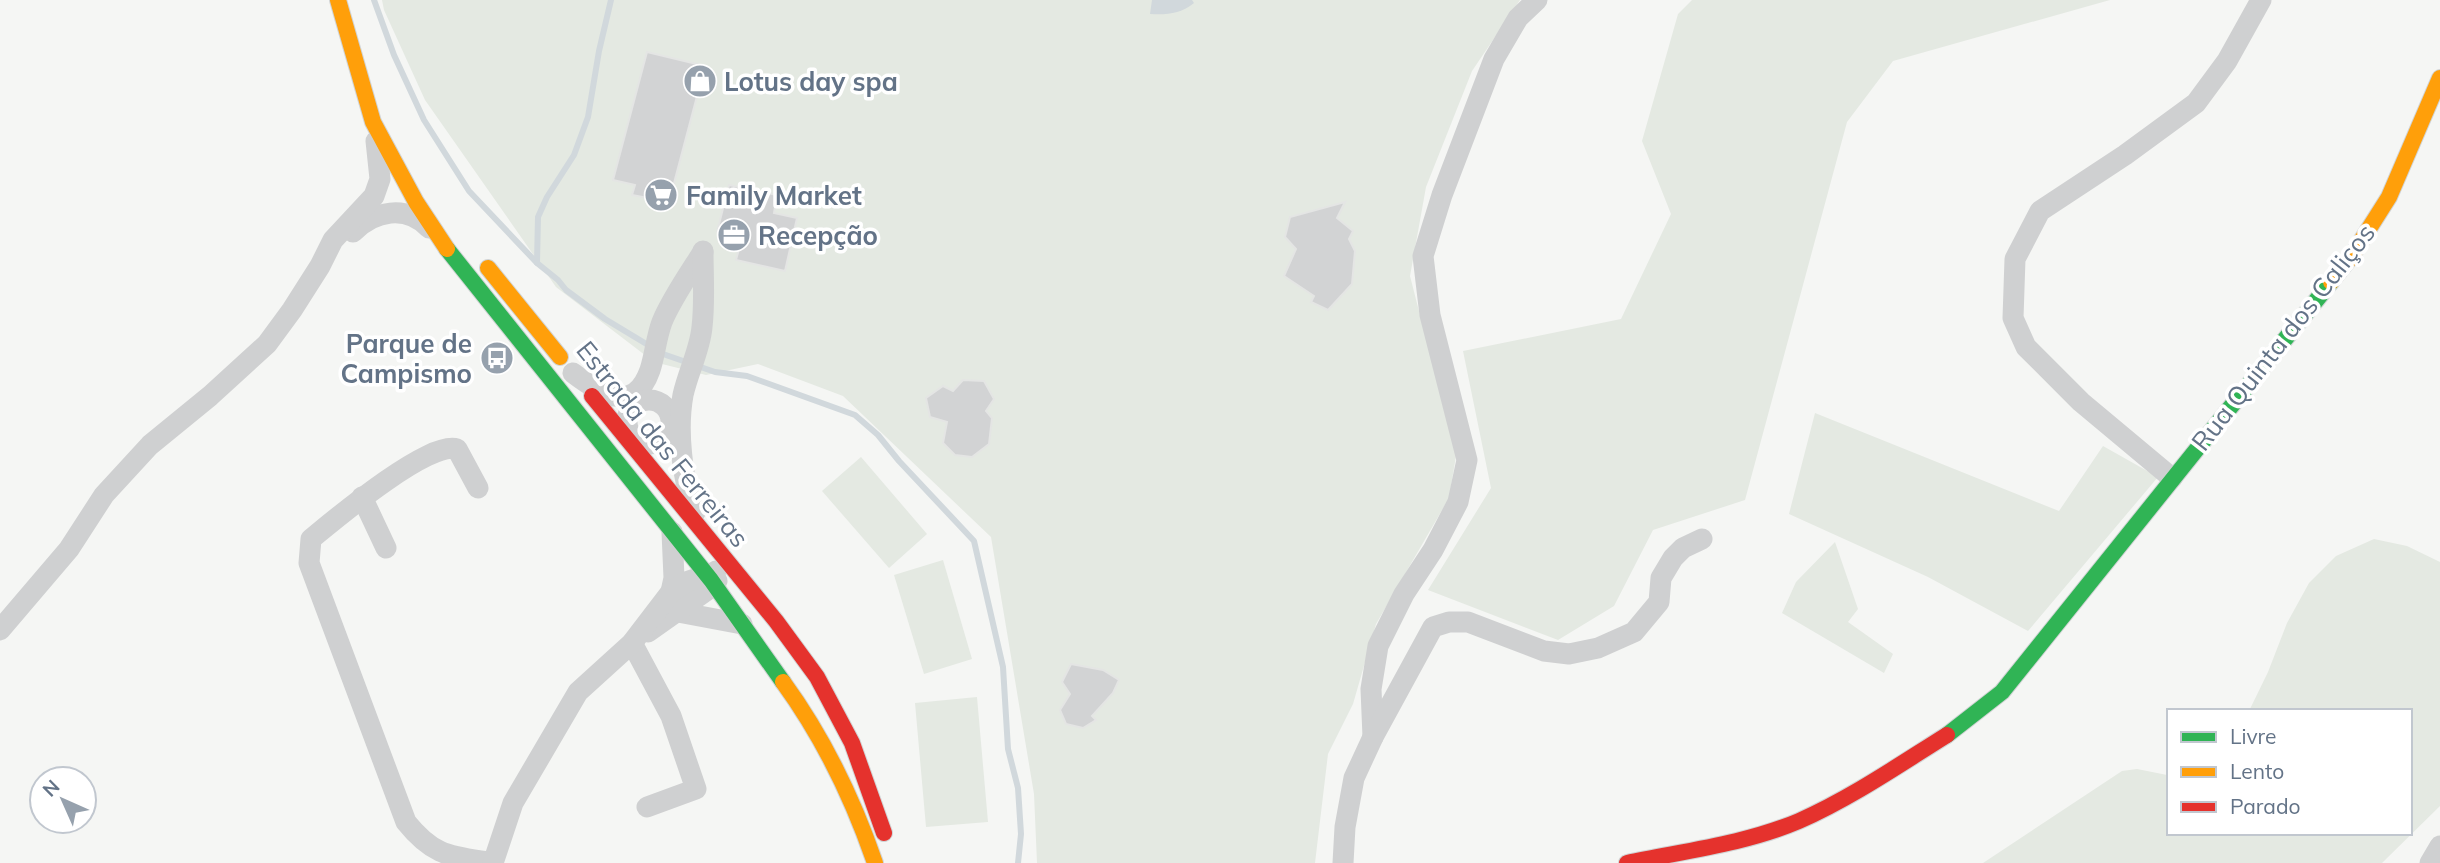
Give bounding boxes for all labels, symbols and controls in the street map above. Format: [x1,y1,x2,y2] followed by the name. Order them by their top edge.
[681,62,719,100] shop icon: Lotus day spa
[724,65,898,98] place label: Lotus day spa
[642,176,680,214] supermarket icon: Family Market
[686,179,862,212] place label: Family Market
[715,216,753,254] office icon: Recepção
[2184,217,2382,457] street label: Rua Quinta dos Caliços
[758,219,878,252] place label: Recepção
[340,327,472,390] place label: Parque de Campismo
[570,334,756,554] street label: Estrada das Ferreiras
[478,339,516,377] bus stop icon: Parque de Campismo
[2167,709,2412,835] legend
[2230,723,2277,749] text: Livre
[2230,758,2284,784] text: Lento
[28,765,98,835] north arrow
[37,774,65,802] text: N
[2230,793,2300,819] text: Parado

